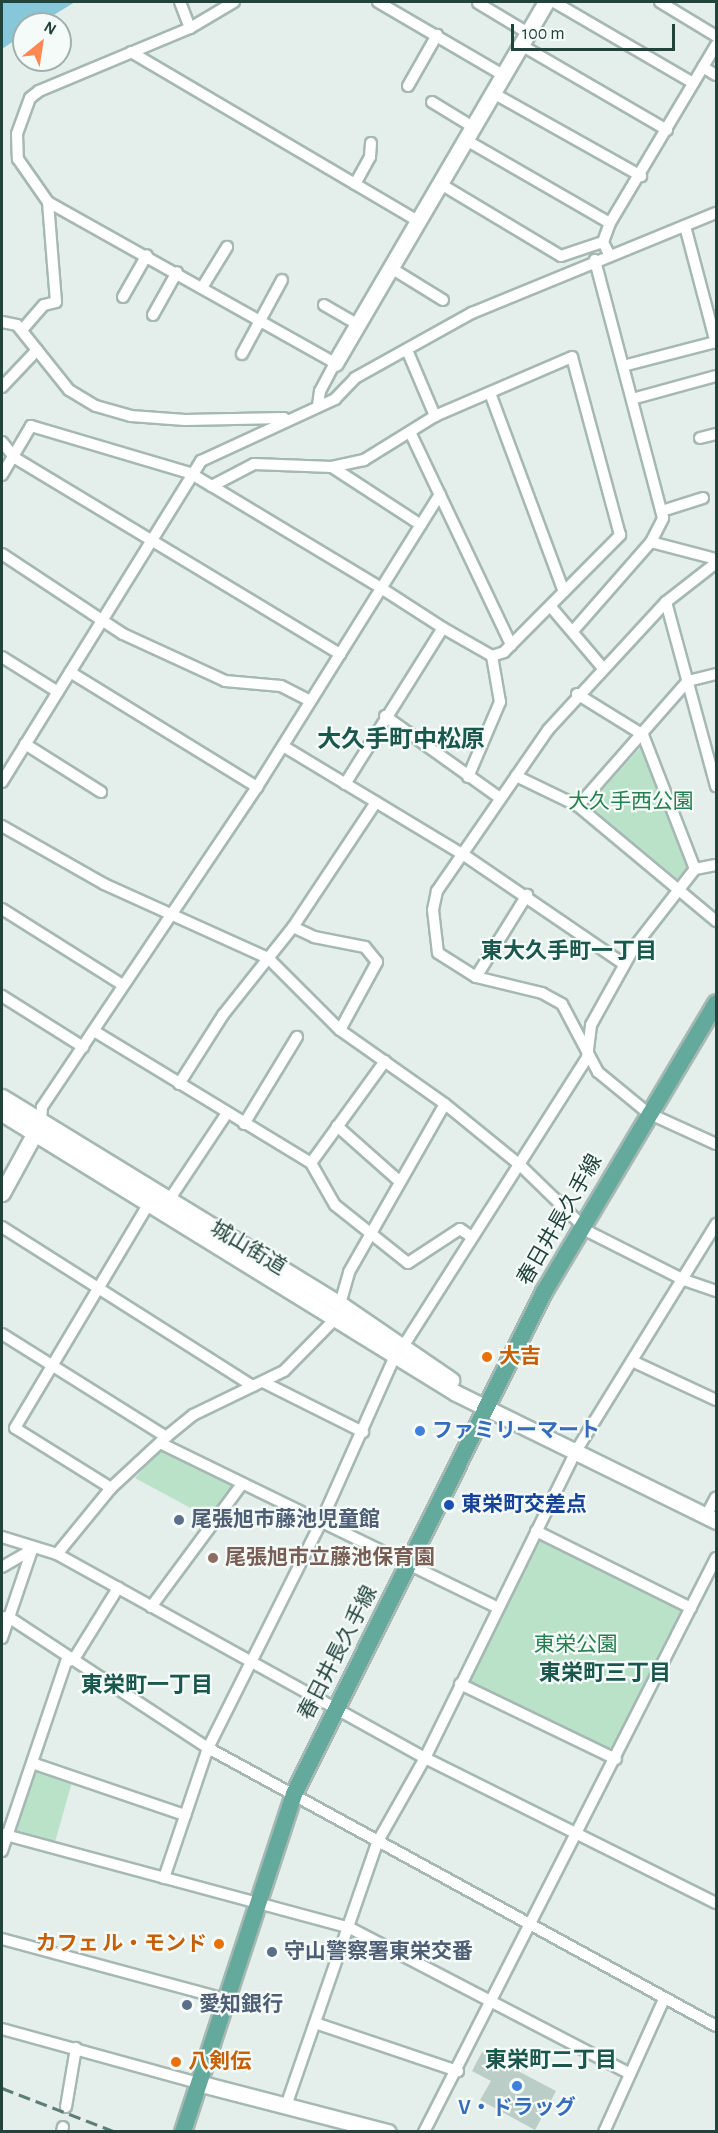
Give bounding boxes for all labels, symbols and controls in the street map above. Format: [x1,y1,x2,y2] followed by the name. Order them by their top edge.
[12,12,72,72] north arrow
[514,12,678,50] scale bar
[41,18,59,38] text: N
[522,25,565,43] text: 100 m
[317,727,485,755] district label: 大久手町中松原
[568,789,694,815] park label: 大久手西公園
[481,939,657,965] district label: 東大久手町一丁目
[512,1150,608,1290] street label: 春日井長久手線
[206,1216,290,1280] street label: 城山街道
[499,1344,541,1370] place label: 大吉
[480,1350,494,1364] marker: 大吉
[432,1418,600,1444] place label: ファミリーマート
[413,1424,427,1438] marker: ファミリーマート
[461,1492,587,1518] place label: 東栄町交差点
[442,1498,456,1512] marker: 東栄町交差点
[191,1507,380,1533] place label: 尾張旭市藤池児童館
[172,1513,186,1527] marker: 尾張旭市藤池児童館
[225,1545,435,1571] place label: 尾張旭市立藤池保育園
[206,1551,220,1565] marker: 尾張旭市立藤池保育園
[293,1582,383,1724] street label: 春日井長久手線
[534,1632,618,1658] park label: 東栄公園
[539,1661,671,1687] district label: 東栄町三丁目
[81,1673,213,1699] district label: 東栄町一丁目
[36,1931,207,1957] place label: カフェ ル・モンド
[212,1937,226,1951] marker: カフェ ル・モンド
[284,1939,473,1965] place label: 守山警察署東栄交番
[265,1945,279,1959] marker: 守山警察署東栄交番
[199,1992,283,2018] place label: 愛知銀行
[180,1998,194,2012] marker: 愛知銀行
[485,2048,617,2074] district label: 東栄町二丁目
[188,2049,251,2075] place label: 八剣伝
[169,2055,183,2069] marker: 八剣伝
[510,2079,524,2093] marker: V・ドラッグ
[458,2095,576,2121] place label: V・ドラッグ

